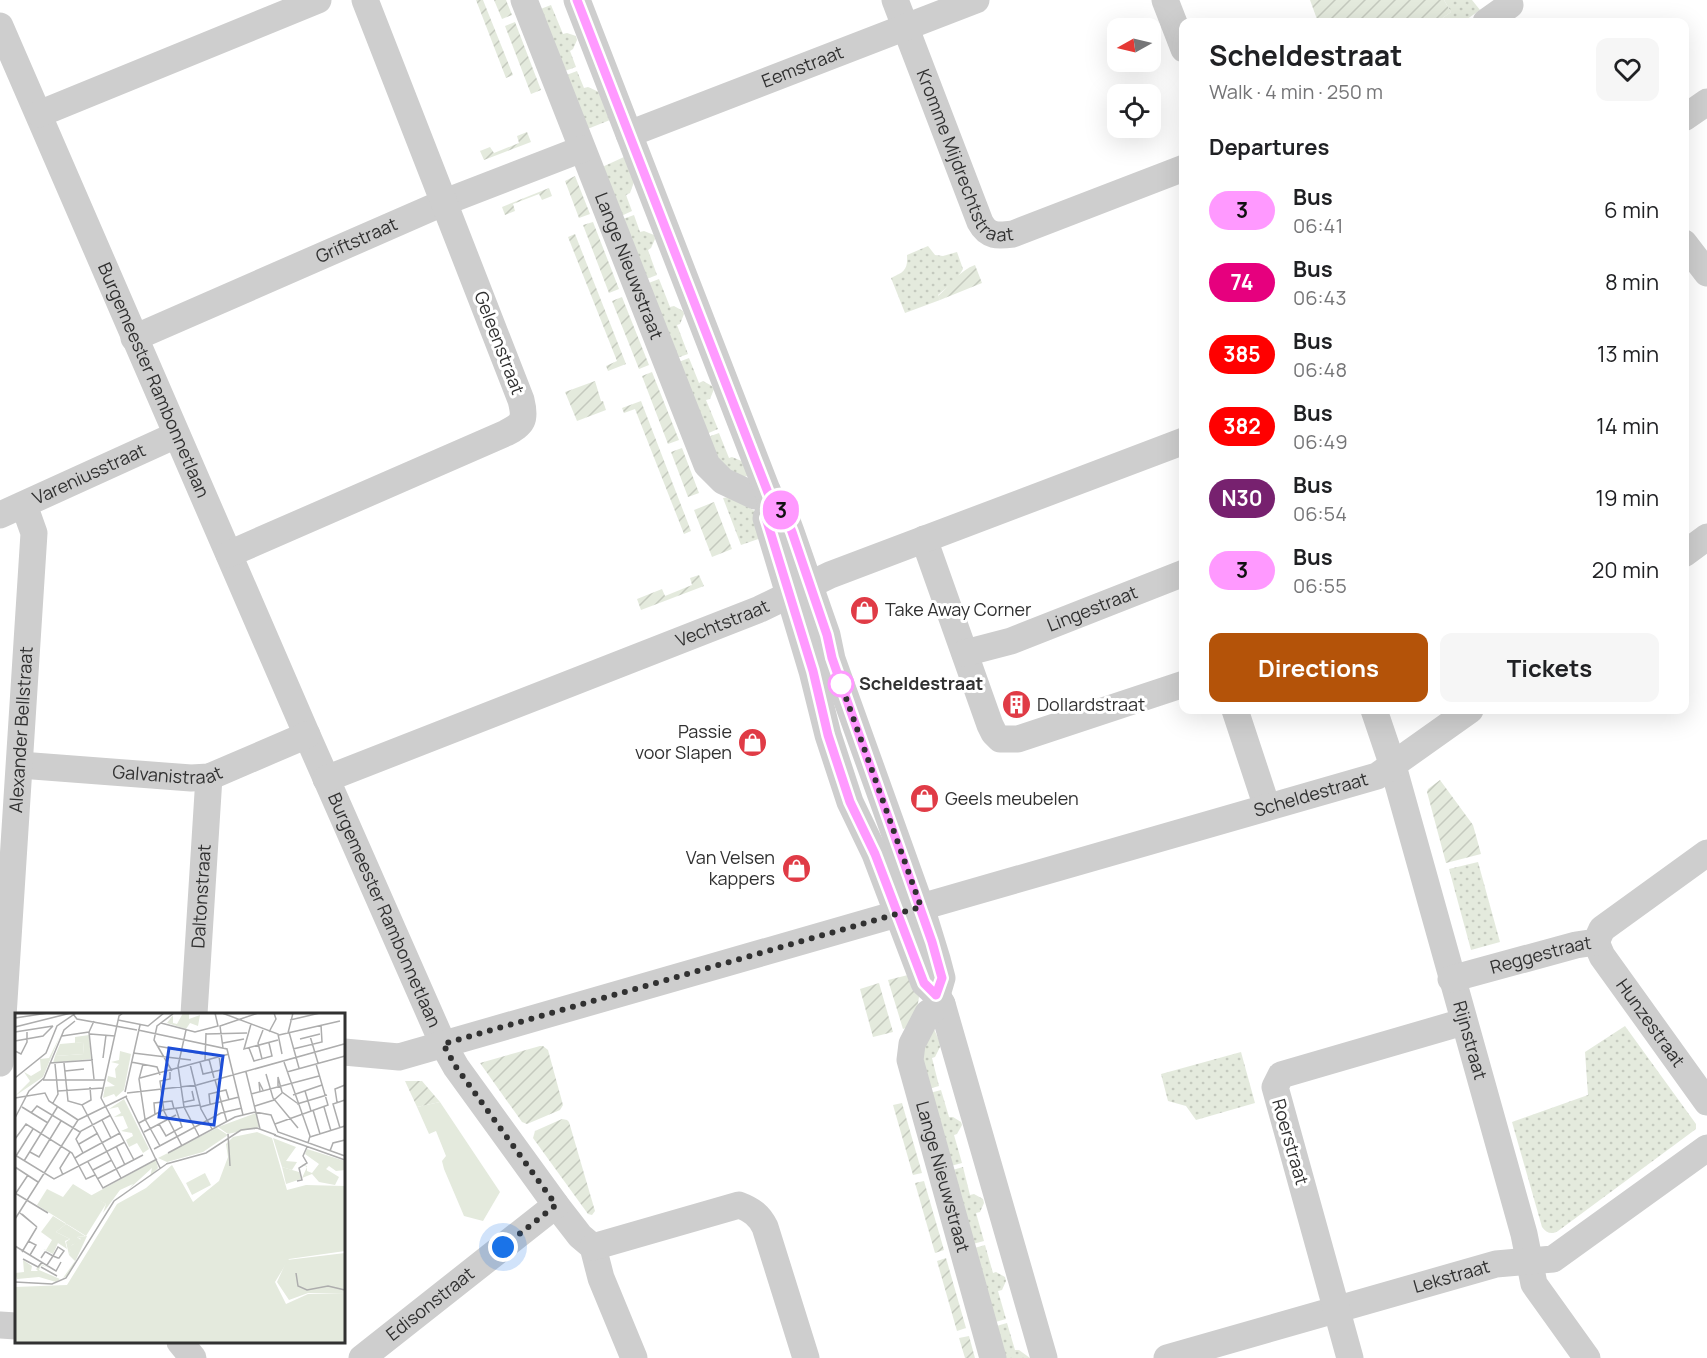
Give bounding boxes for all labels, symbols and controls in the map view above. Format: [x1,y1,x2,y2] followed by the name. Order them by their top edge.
[1107,18,1161,72] north arrow
[1107,18,1161,138] map controls
[1209,36,1402,74] text: Scheldestraat
[1596,38,1659,101] button: heart
[758,39,847,93] street label: Eemstraat
[912,66,1015,246] street label: Kromme Mijdrechtstraat
[1209,78,1383,105] text: Walk · 4 min · 250 m
[1107,84,1161,138] button: locate
[1209,132,1329,162] text: Departures
[1293,182,1333,212] text: Bus
[590,189,669,343] street label: Lange Nieuwstraat
[1604,195,1659,225] text: 6 min
[1236,196,1248,224] text: 3
[312,211,401,268] street label: Griftstraat
[1293,212,1343,239] text: 06:41
[1293,254,1333,284] text: Bus
[93,259,216,501] street label: Burgemeester Rambonnetlaan
[1605,267,1659,297] text: 8 min
[1230,268,1254,296] text: 74
[1293,284,1346,311] text: 06:43
[469,288,531,398] street label: Geleenstraat
[1293,326,1333,356] text: Bus
[1597,339,1659,369] text: 13 min
[1223,340,1261,368] text: 385
[1293,356,1347,383] text: 06:48
[1293,398,1333,428] text: Bus
[1596,411,1659,441] text: 14 min
[1223,412,1261,440] text: 382
[1293,428,1348,455] text: 06:49
[28,437,149,510] street label: Vareniusstraat
[1293,470,1333,500] text: Bus
[1596,483,1659,513] text: 19 min
[1221,484,1263,512] text: N30
[762,490,800,530] line badge: 3
[775,496,787,524] text: 3
[1293,500,1347,527] text: 06:54
[1293,542,1333,572] text: Bus
[1592,555,1659,585] text: 20 min
[1236,556,1248,584] text: 3
[1293,572,1347,599] text: 06:55
[1043,579,1141,637] street label: Lingestraat
[672,593,773,652] street label: Vechtstraat
[848,594,880,626] shop icon: Take Away Corner
[885,597,1032,621] place label: Take Away Corner
[1209,633,1428,702] button: Directions
[1440,633,1659,702] button: Tickets
[3,646,38,814] street label: Alexander Bellstraat
[828,671,854,697] marker: Scheldestraat
[859,671,983,695] place label: Scheldestraat
[1000,689,1032,721] building icon: Dollardstraat
[1037,692,1145,716] place label: Dollardstraat
[635,719,732,764] place label: Passie voor Slapen
[737,726,769,758] shop icon: Passie voor Slapen
[112,759,226,789] street label: Galvanistraat
[1251,766,1371,822] street label: Scheldestraat
[908,783,940,815] shop icon: Geels meubelen
[945,786,1079,810] place label: Geels meubelen
[323,789,447,1031] street label: Burgemeester Rambonnetlaan
[185,843,216,949] street label: Daltonstraat
[686,845,775,890] place label: Van Velsen kappers
[780,852,812,884] shop icon: Van Velsen kappers
[1487,930,1593,979] street label: Reggestraat
[1611,974,1691,1071] street label: Hunzestraat
[1448,998,1493,1082] street label: Rijnstraat
[15,1013,345,1343] inset map
[1267,1096,1315,1188] street label: Roerstraat
[911,1098,976,1255] street label: Lange Nieuwstraat
[488,1232,518,1262] your location
[1410,1253,1492,1298] street label: Lekstraat
[381,1261,479,1346] street label: Edisonstraat

